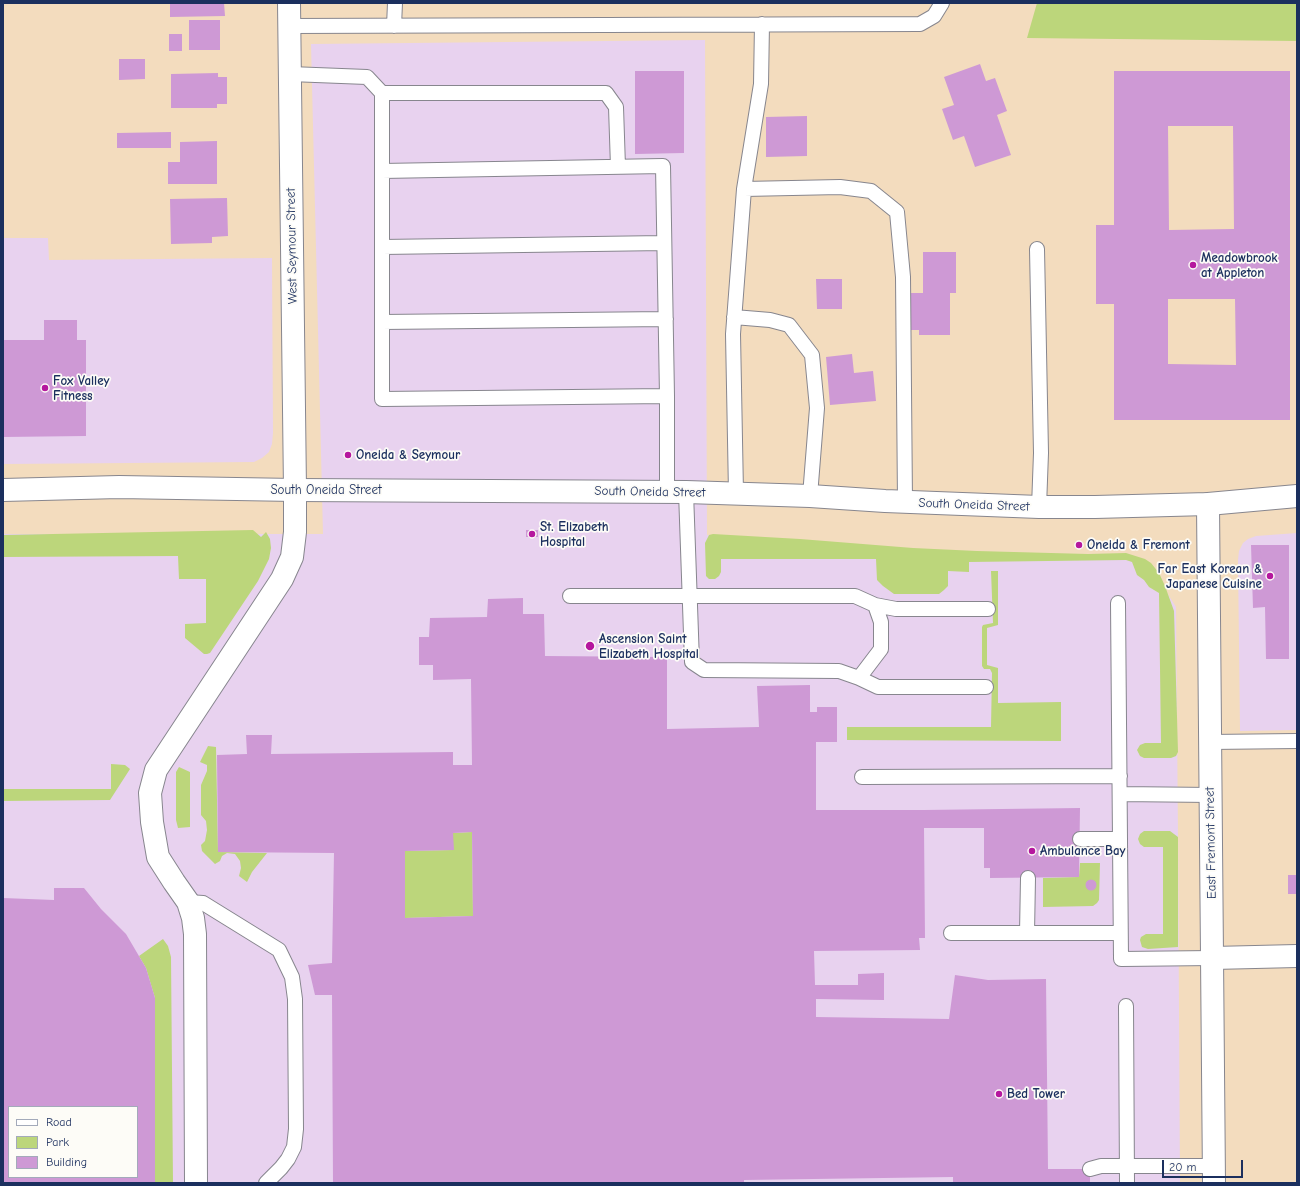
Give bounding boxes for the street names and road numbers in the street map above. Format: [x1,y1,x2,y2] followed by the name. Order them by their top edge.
[283,188,301,304] street label: West Seymour Street
[270,482,382,498] street label: South Oneida Street
[594,483,706,501] street label: South Oneida Street
[918,495,1030,515] street label: South Oneida Street
[1202,787,1220,899] street label: East Fremont Street

